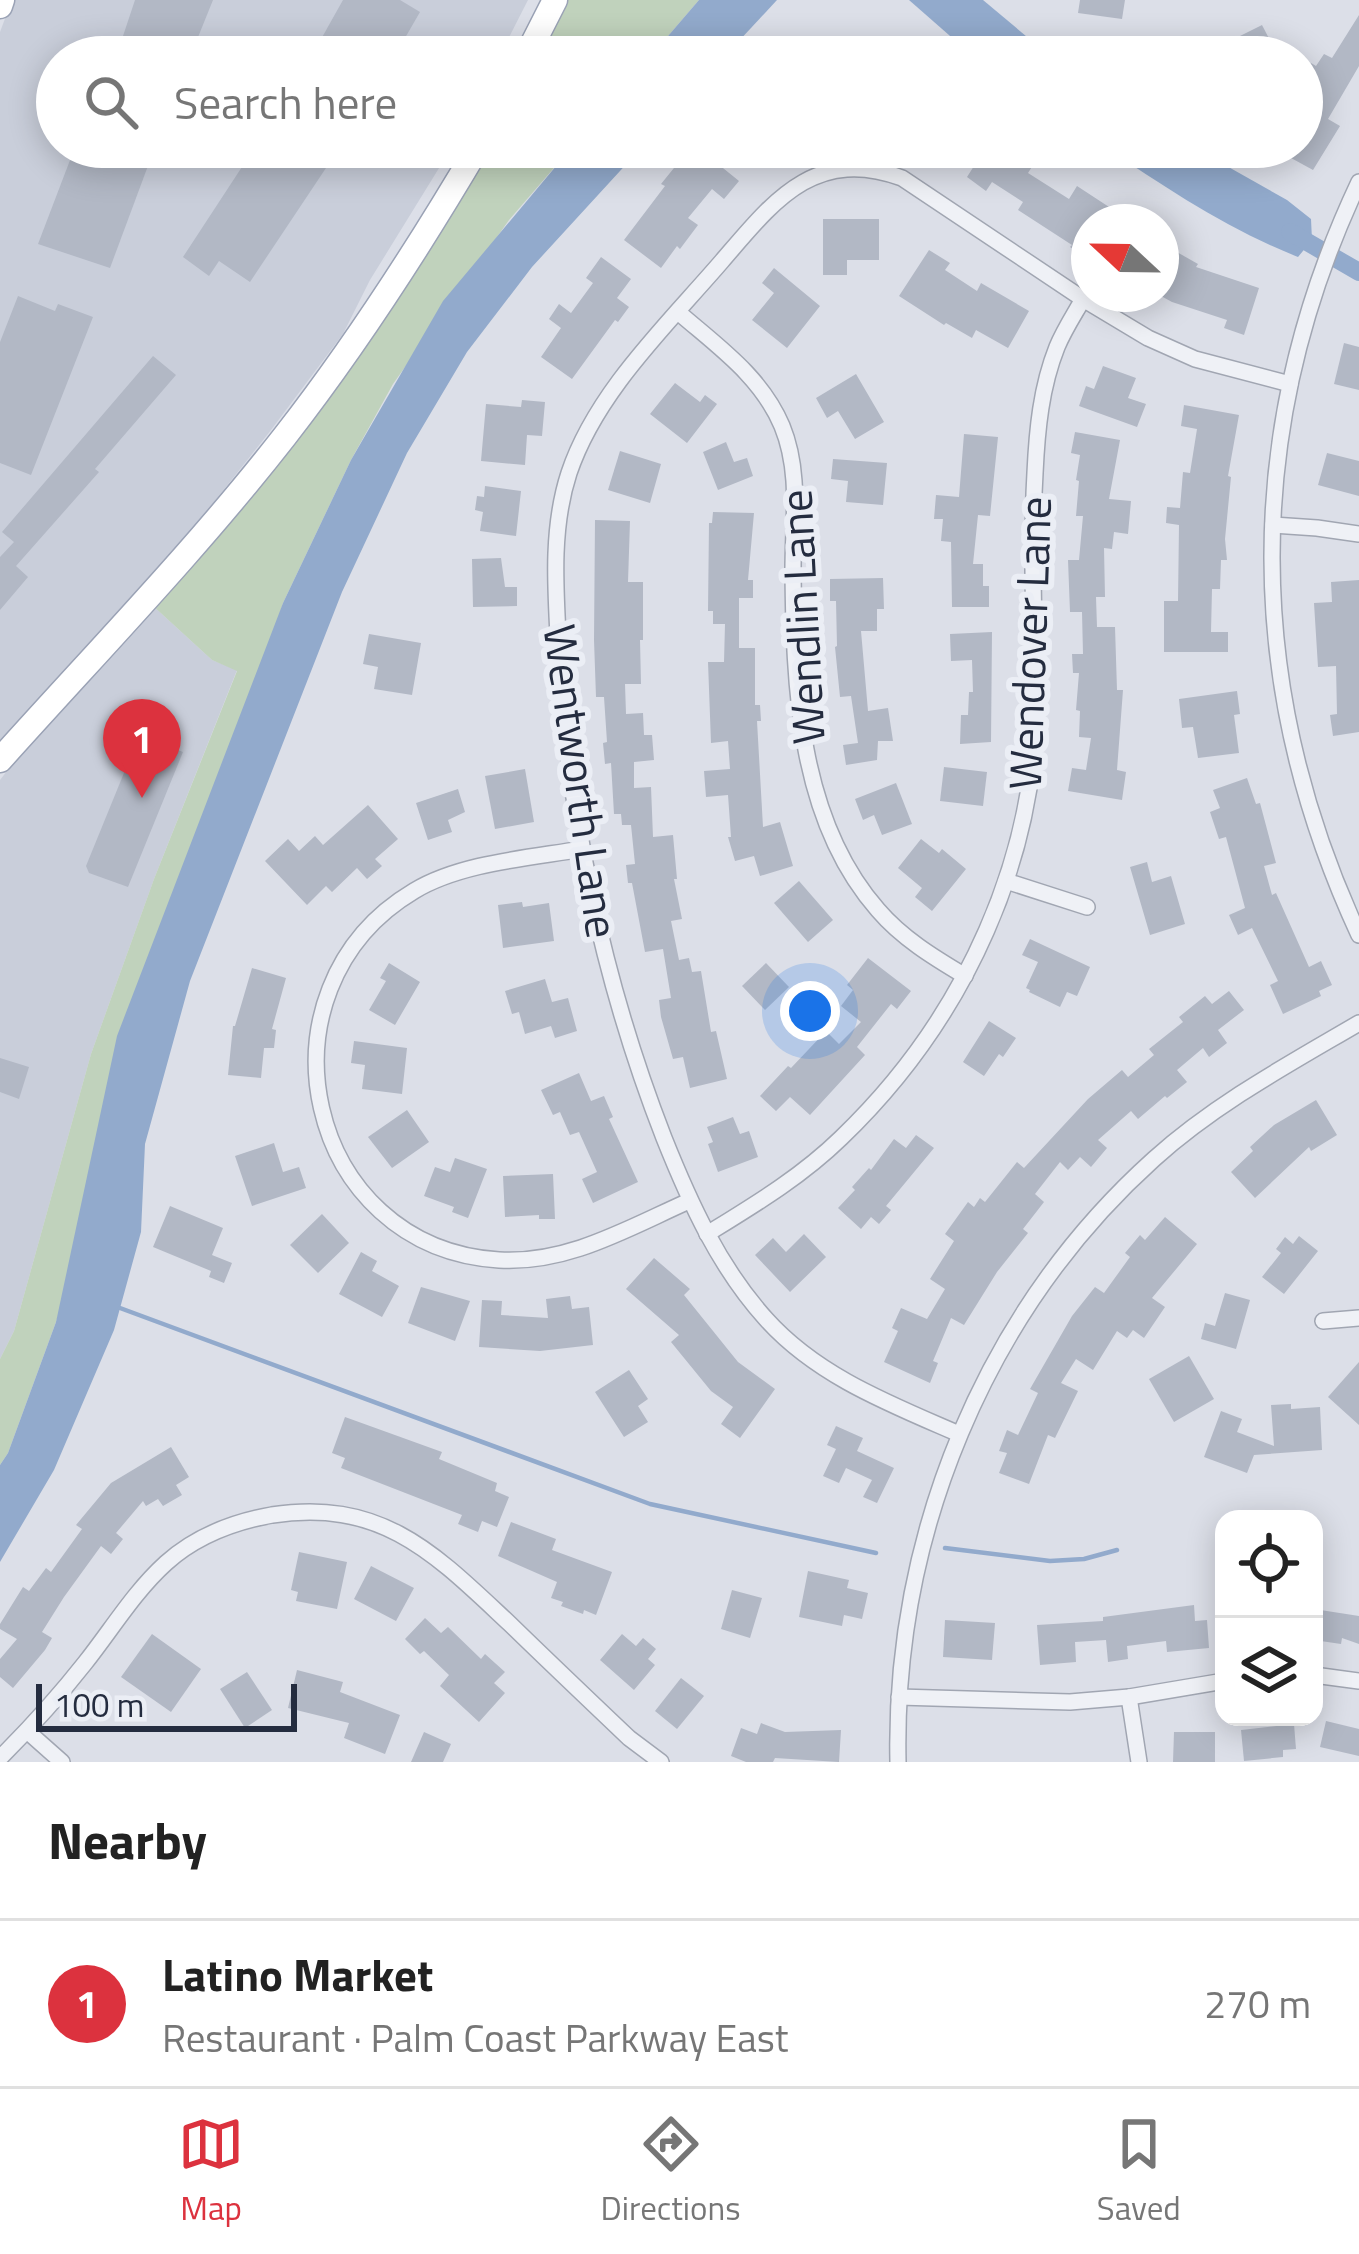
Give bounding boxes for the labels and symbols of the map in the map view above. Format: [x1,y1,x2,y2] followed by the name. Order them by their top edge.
[1071,204,1179,312] north arrow
[760,488,842,746] street label: Wendlin Lane
[990,495,1068,791] street label: Wendover Lane
[526,620,638,942] street label: Wentworth Lane
[103,699,181,798] pin: 1
[780,981,840,1041] your location
[36,1678,297,1731] scale bar

